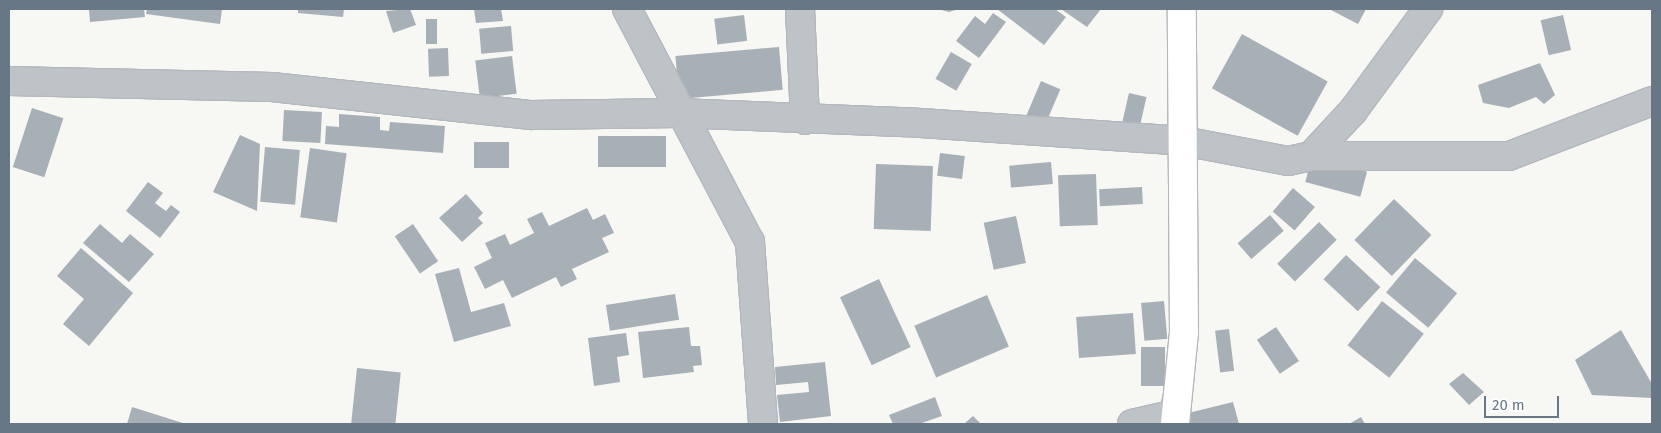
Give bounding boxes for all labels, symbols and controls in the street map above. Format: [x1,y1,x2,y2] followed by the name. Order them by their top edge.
[1486,386,1561,418] scale bar
[1492,396,1525,414] text: 20 m

